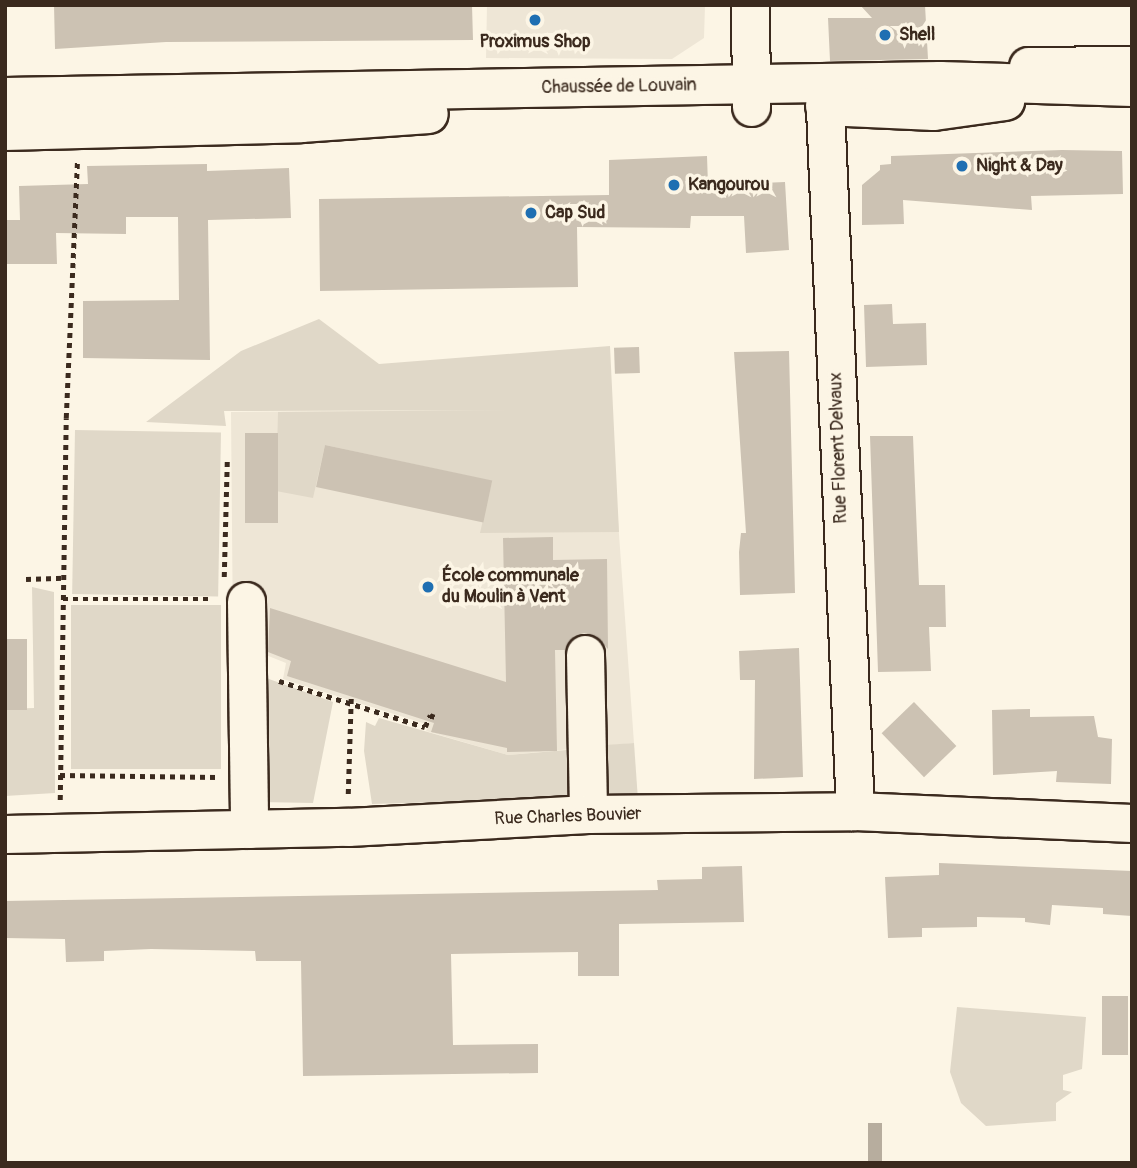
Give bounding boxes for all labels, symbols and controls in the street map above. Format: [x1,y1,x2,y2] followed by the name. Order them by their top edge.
[527,12,543,28] marker: Proximus Shop
[899,24,935,46] place label: Shell
[877,27,893,43] marker: Shell
[479,31,591,53] place label: Proximus Shop
[541,75,697,99] street label: Chaussée de Louvain
[976,155,1063,177] place label: Night & Day
[954,158,970,174] marker: Night & Day
[688,174,769,196] place label: Kangourou
[666,177,682,193] marker: Kangourou
[545,202,605,224] place label: Cap Sud
[523,205,539,221] marker: Cap Sud
[826,372,852,524] street label: Rue Florent Delvaux
[442,566,579,608] place label: École communale du Moulin à Vent
[420,579,436,595] marker: École communale du Moulin à Vent
[494,804,642,830] street label: Rue Charles Bouvier

